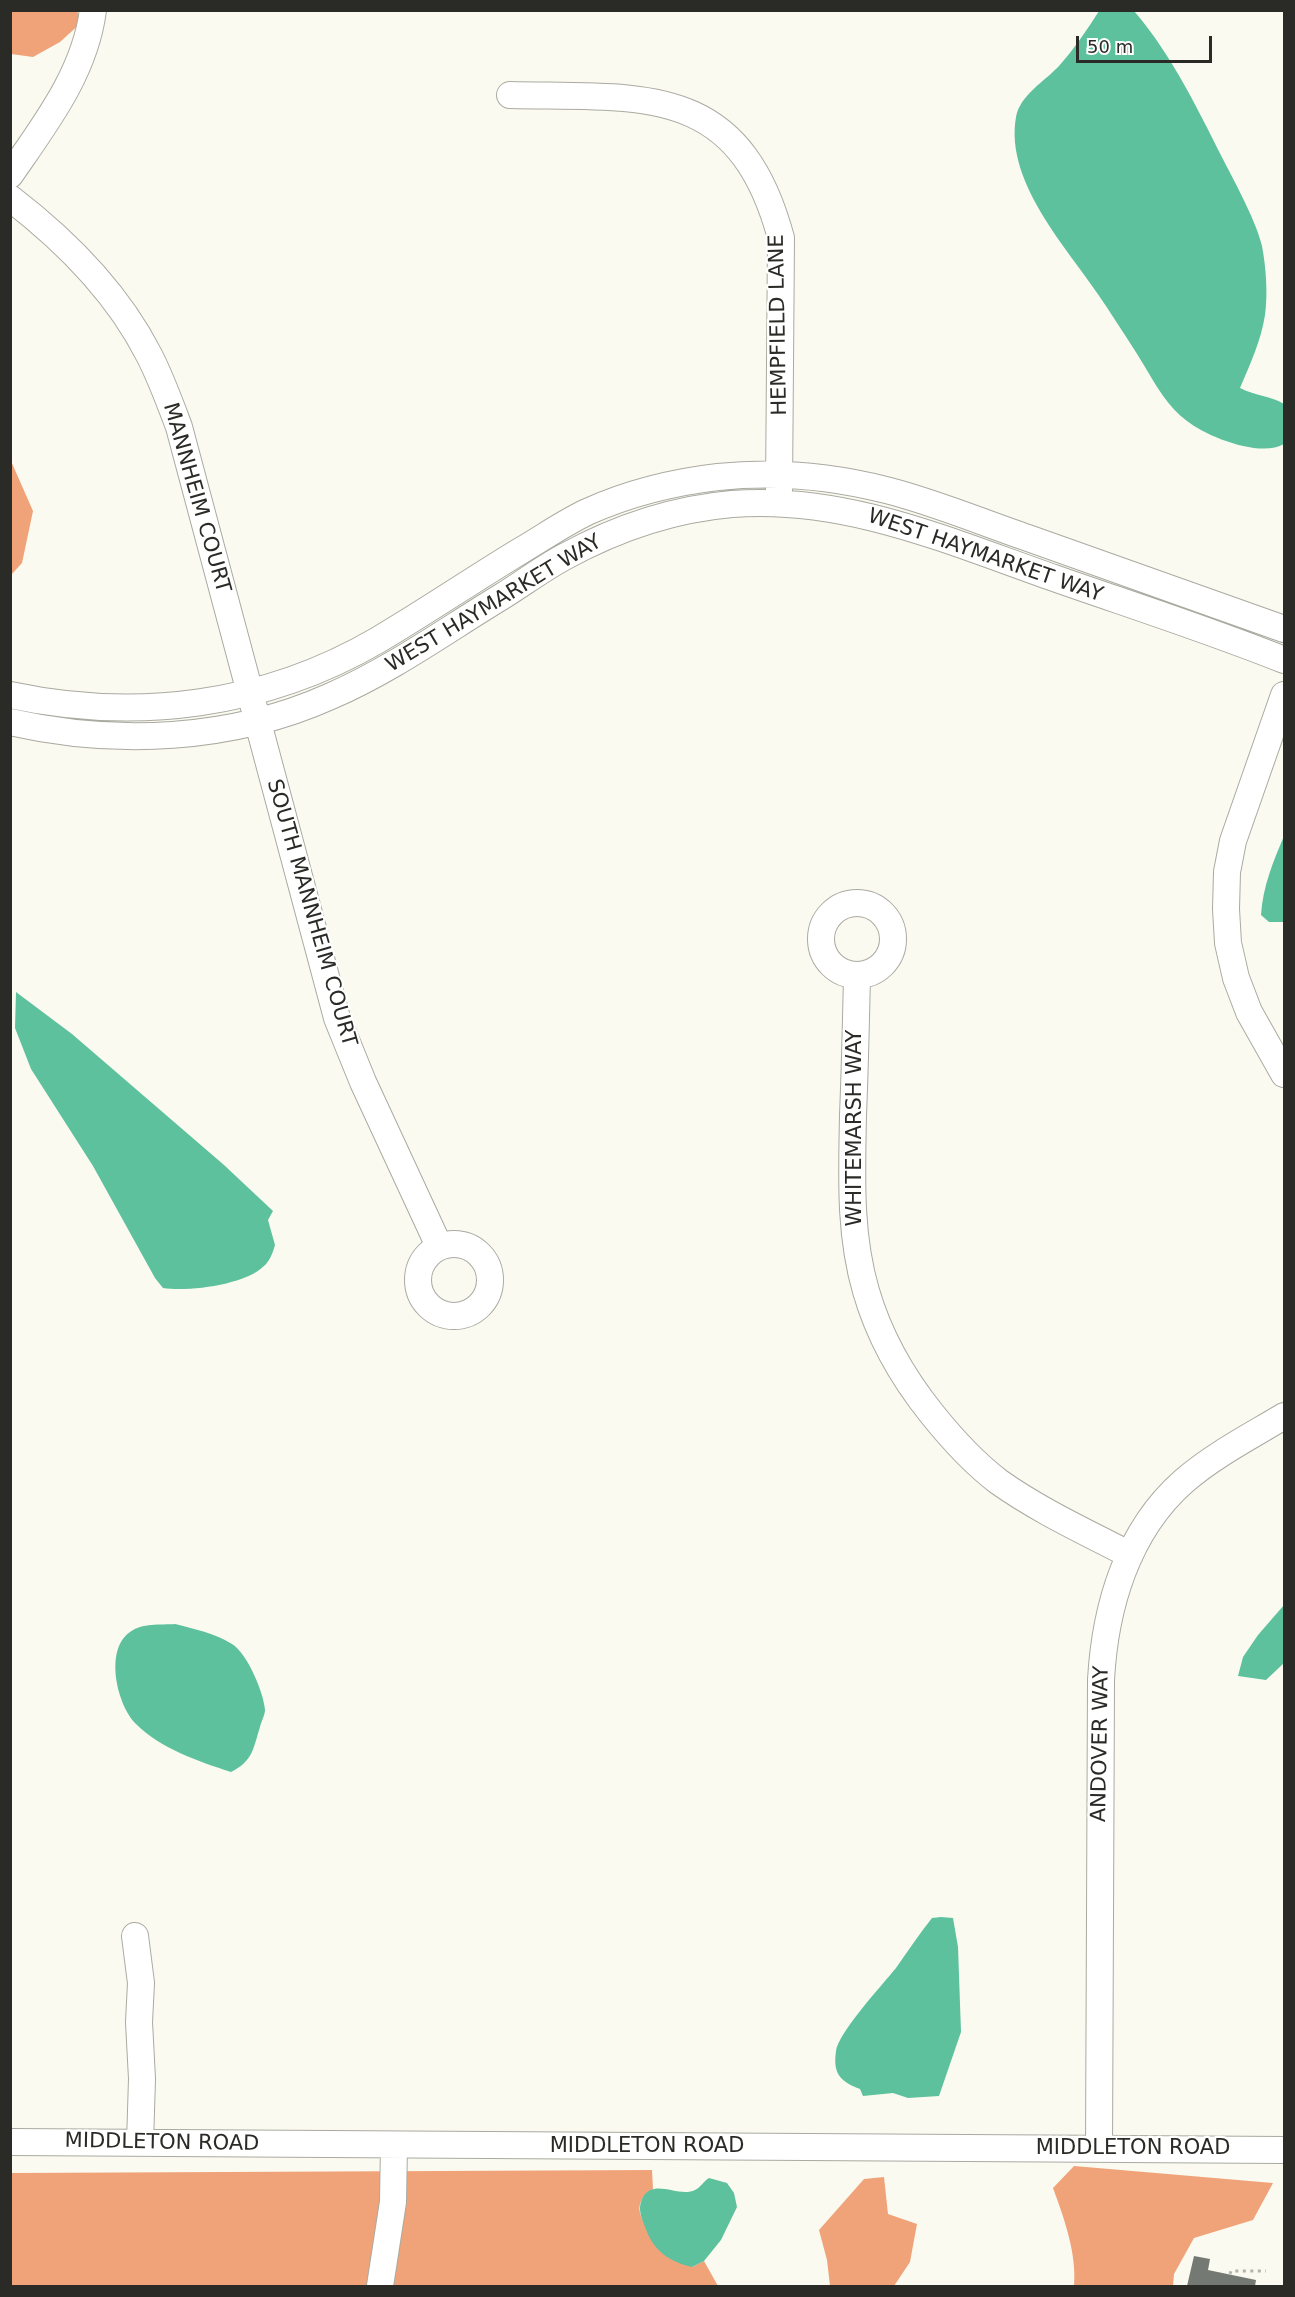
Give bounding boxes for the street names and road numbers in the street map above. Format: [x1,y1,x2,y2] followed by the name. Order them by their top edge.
[765,234,793,416] street label: HEMPFIELD LANE
[157,400,235,596] street label: MANNHEIM COURT
[864,504,1106,608] street label: WEST HAYMARKET WAY
[382,530,606,678] street label: WEST HAYMARKET WAY
[261,776,361,1050] street label: SOUTH MANNHEIM COURT
[843,1030,869,1226] street label: WHITEMARSH WAY
[1087,1666,1115,1822] street label: ANDOVER WAY
[64,2129,260,2157] street label: MIDDLETON ROAD
[550,2134,744,2160] street label: MIDDLETON ROAD
[1036,2136,1230,2162] street label: MIDDLETON ROAD

